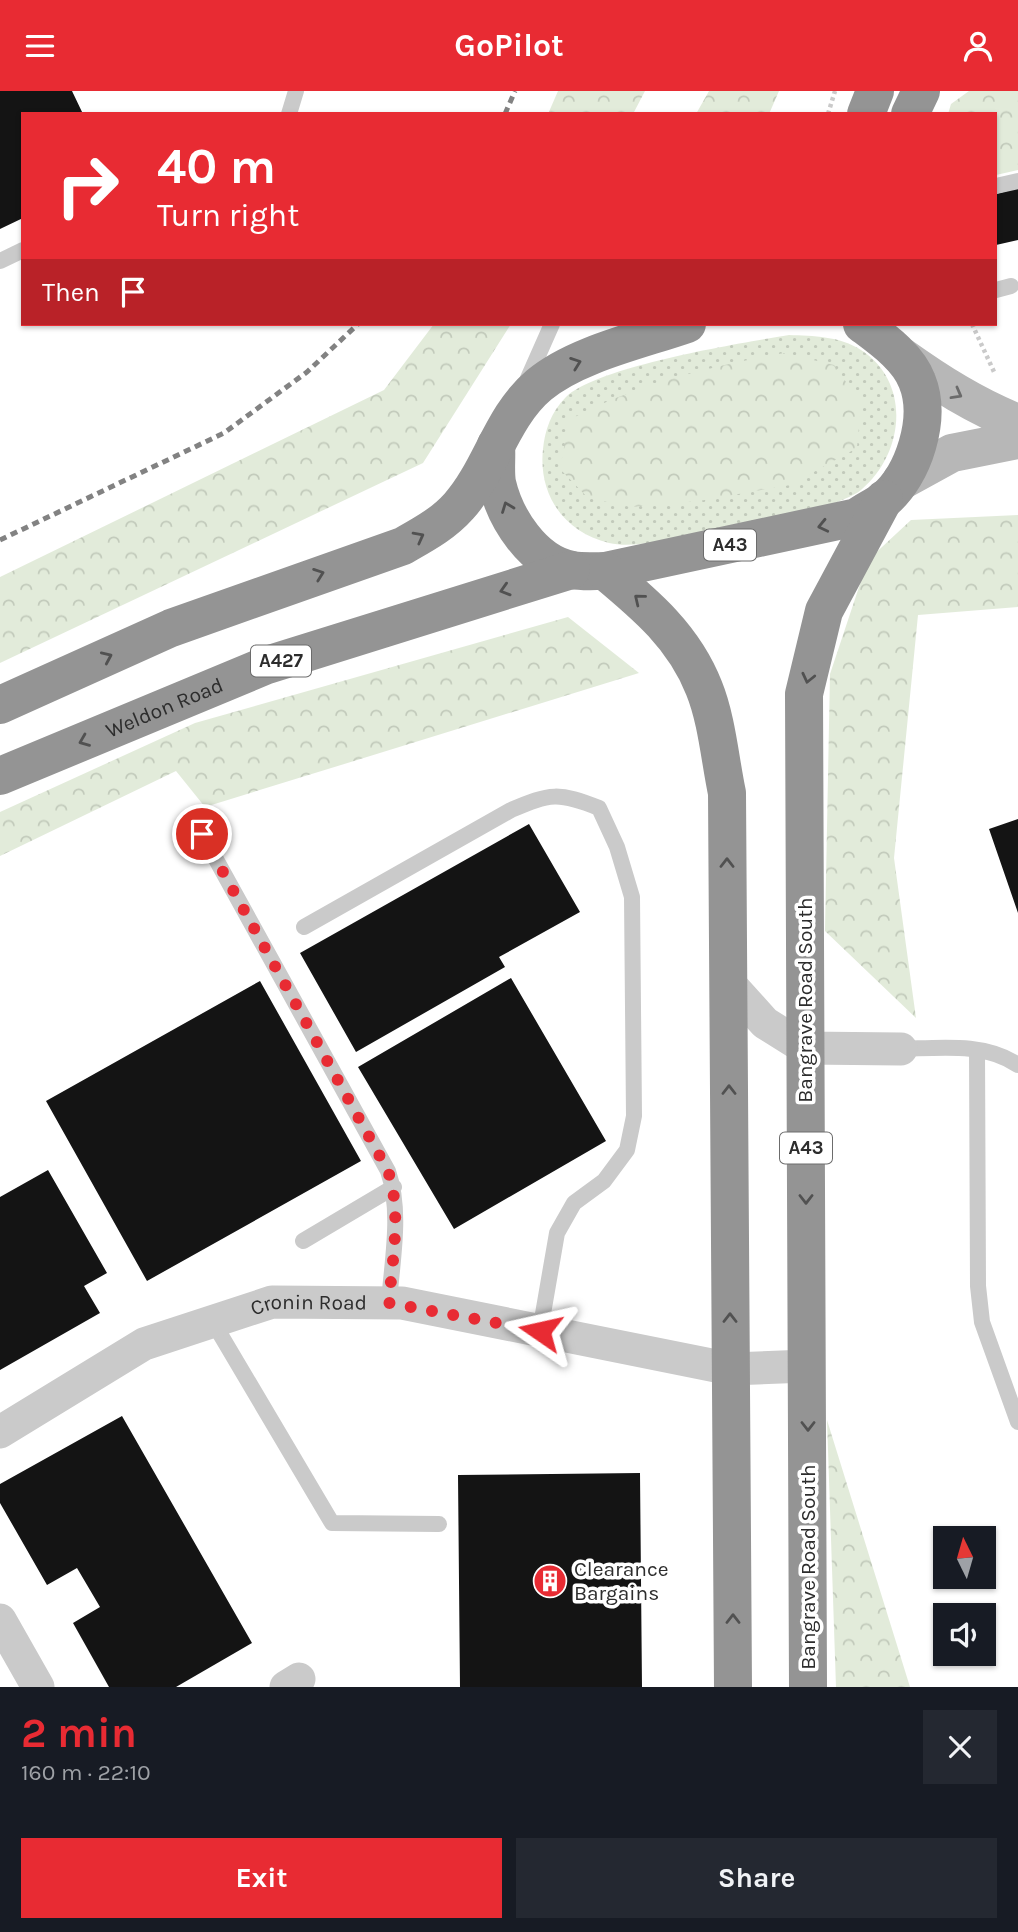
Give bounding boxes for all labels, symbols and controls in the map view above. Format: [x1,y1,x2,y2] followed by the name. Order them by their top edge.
[21,27,59,65] icon: menu
[454,27,564,64] text: GoPilot
[959,27,997,65] icon: person
[157,138,276,195] text: 40 m
[42,140,133,231] icon: right
[157,197,299,234] text: Turn right
[114,273,152,311] icon: arrive
[42,277,100,308] text: Then
[570,358,582,372] one-way arrow
[949,386,962,399] one-way arrow
[501,502,515,514] one-way arrow
[817,517,829,532] one-way arrow
[704,529,756,561] road number: A43
[412,531,425,545] one-way arrow
[312,569,324,583] one-way arrow
[500,582,512,597] one-way arrow
[634,595,646,608] one-way arrow
[251,645,311,677] road number: A427
[100,651,112,665] one-way arrow
[802,672,816,684] one-way arrow
[102,673,227,743] street label: Weldon Road
[79,732,91,746] one-way arrow
[172,804,232,864] pin
[183,815,221,853] icon: arrive
[719,857,735,868] one-way arrow
[793,897,817,1103] street label: Bangrave Road South
[721,1085,737,1095] one-way arrow
[780,1133,832,1163] road number: A43
[798,1194,814,1205] one-way arrow
[247,1290,367,1320] street label: Cronin Road
[503,1294,577,1368] position arrow
[722,1312,738,1323] one-way arrow
[800,1421,815,1432] one-way arrow
[796,1464,820,1670] street label: Bangrave Road South
[933,1526,996,1589] north arrow
[933,1526,996,1666] map controls
[574,1557,669,1605] place label: Clearance Bargains
[531,1562,569,1600] building icon: Clearance Bargains
[933,1603,996,1666] button: sound
[725,1613,741,1624] one-way arrow
[21,1708,137,1758] text: 2 min
[923,1710,997,1784] button: close
[21,1759,151,1786] text: 160 m · 22:10
[21,1838,502,1918] button: Exit
[516,1838,997,1918] button: Share

